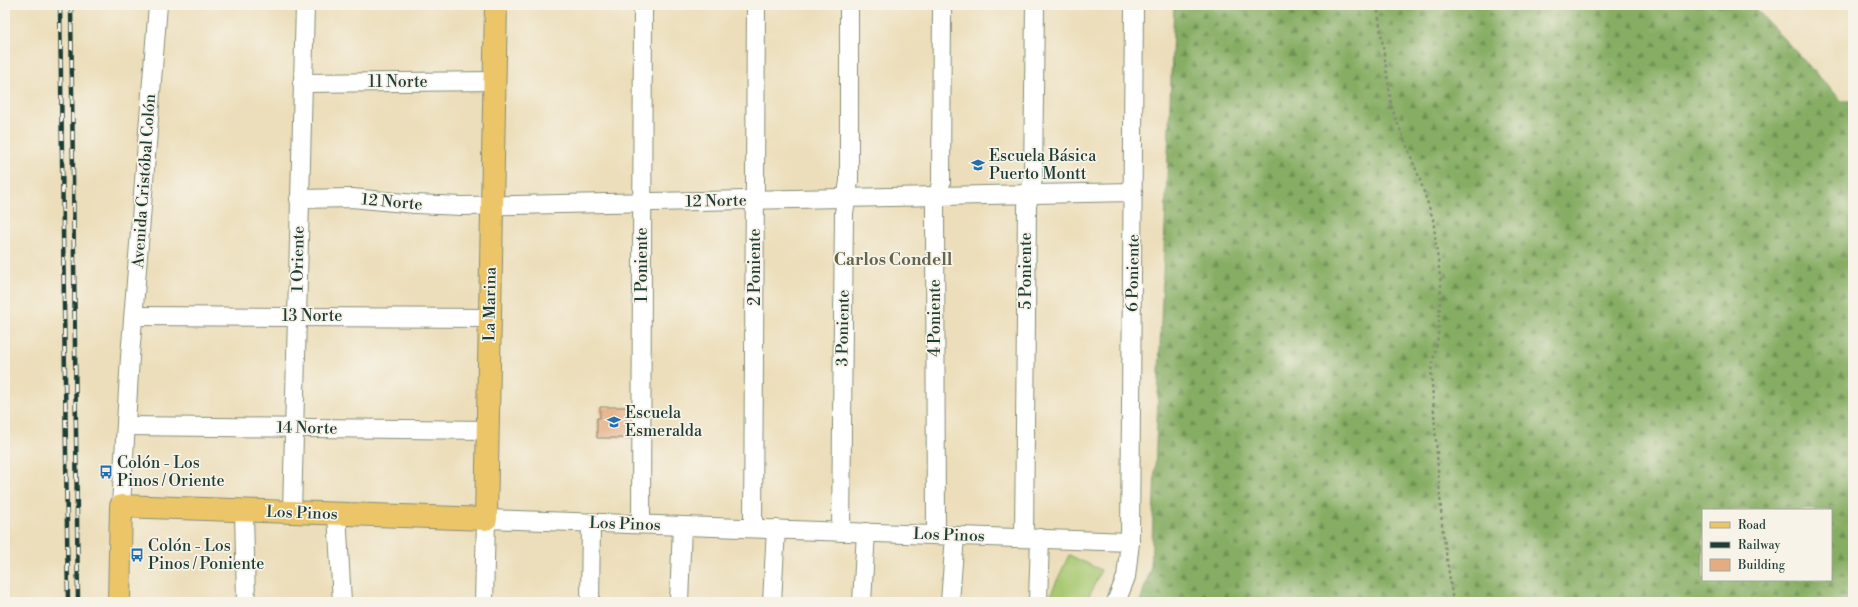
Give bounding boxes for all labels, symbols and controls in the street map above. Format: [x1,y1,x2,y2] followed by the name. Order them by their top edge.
[368,72,428,92] street label: 11 Norte
[128,93,160,270] street label: Avenida Cristóbal Colón
[989,146,1097,184] place label: Escuela Básica Puerto Montt
[970,157,986,173] school or university icon: Escuela Básica Puerto Montt
[361,189,423,215] street label: 12 Norte
[685,190,747,212] street label: 12 Norte
[287,226,309,292] street label: 1 Oriente
[632,227,652,303] street label: 1 Poniente
[745,228,765,306] street label: 2 Poniente
[1016,232,1036,310] street label: 5 Poniente
[1122,234,1144,312] street label: 6 Poniente
[834,249,953,271] district label: Carlos Condell
[479,266,501,341] street label: La Marina
[925,279,945,357] street label: 4 Poniente
[832,289,854,367] street label: 3 Poniente
[282,306,342,326] street label: 13 Norte
[625,403,703,441] place label: Escuela Esmeralda
[606,414,622,430] school or university icon: Escuela Esmeralda
[276,417,338,439] street label: 14 Norte
[117,453,225,491] place label: Colón - Los Pinos / Oriente
[98,464,114,480] bus stop icon: Colón - Los Pinos / Oriente
[266,502,338,524] street label: Los Pinos
[1702,509,1832,581] legend
[589,513,661,535] street label: Los Pinos
[1738,518,1766,533] text: Road
[913,524,985,546] street label: Los Pinos
[148,536,264,574] place label: Colón - Los Pinos / Poniente
[1738,538,1780,553] text: Railway
[129,547,145,563] bus stop icon: Colón - Los Pinos / Poniente
[1737,558,1786,573] text: Building

